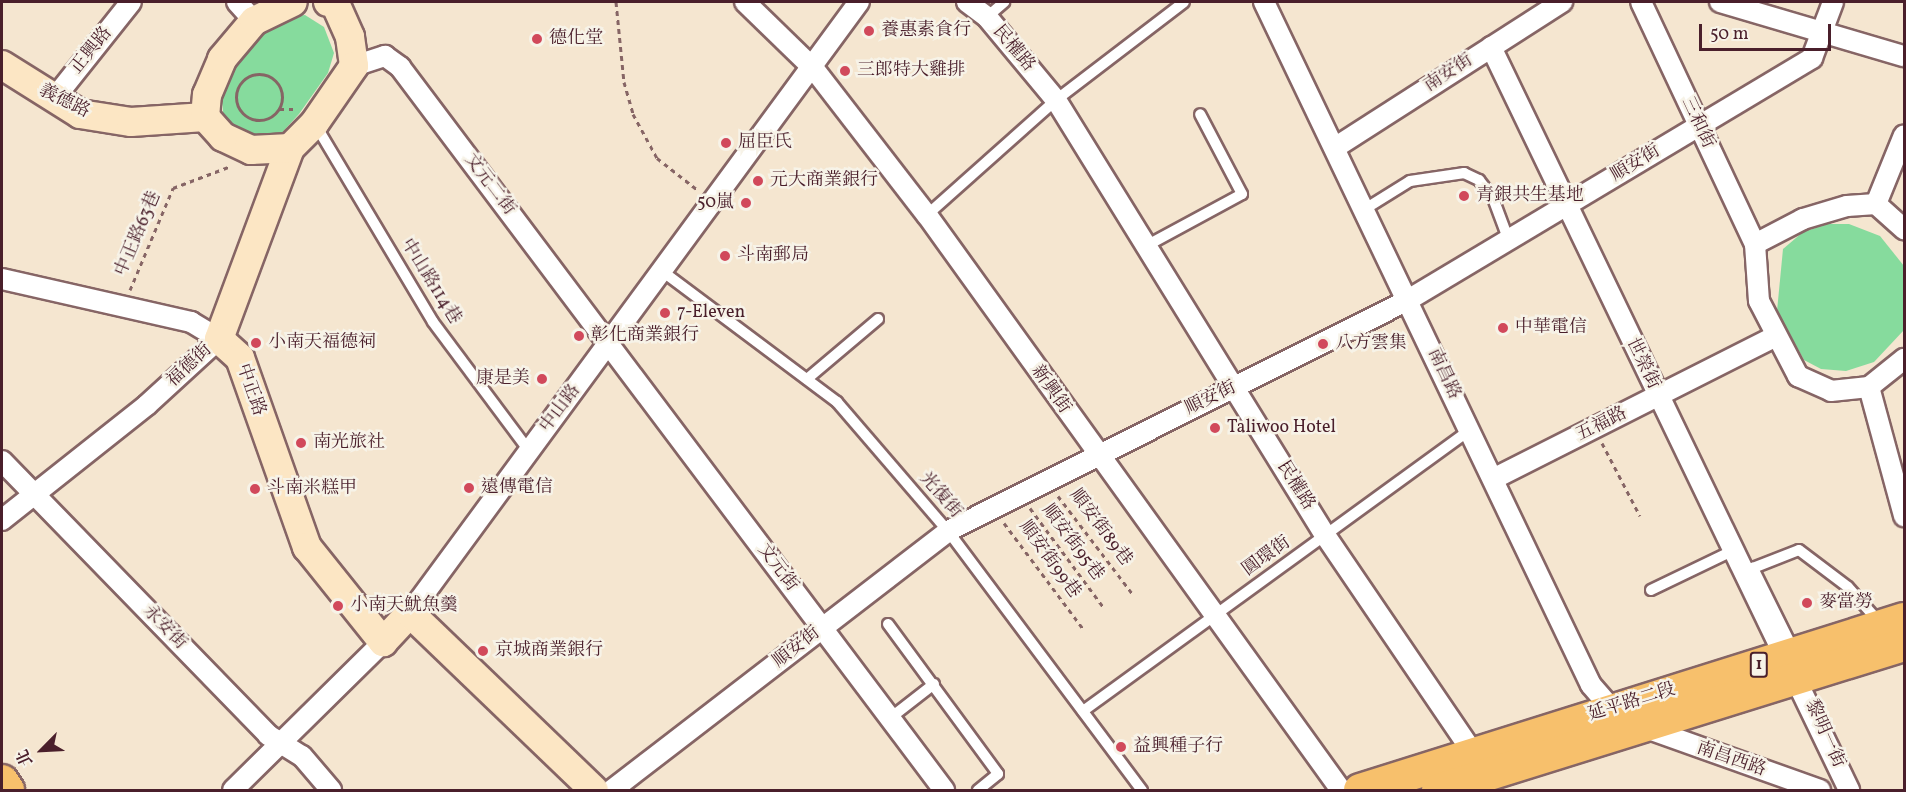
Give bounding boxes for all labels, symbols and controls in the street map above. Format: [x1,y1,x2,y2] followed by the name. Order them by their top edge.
[1702,12,1834,50] scale bar
[881,20,971,42] place label: 養惠素食行
[987,21,1039,77] street label: 民權路
[1710,22,1749,47] text: 50 m
[67,23,117,79] street label: 正興路
[862,24,876,38] marker: 養惠素食行
[549,28,603,50] place label: 德化堂
[530,32,544,46] marker: 德化堂
[1420,50,1478,98] street label: 南安街
[857,60,965,82] place label: 三郎特大雞排
[838,64,852,78] marker: 三郎特大雞排
[35,80,93,124] street label: 義德路
[1676,94,1718,152] street label: 三和街
[738,132,792,154] place label: 屈臣氏
[719,136,733,150] marker: 屈臣氏
[1607,141,1665,187] street label: 順安街
[459,150,519,220] street label: 文元二街
[770,170,878,192] place label: 元大商業銀行
[751,174,765,188] marker: 元大商業銀行
[1476,185,1584,207] place label: 青銀共生基地
[111,188,167,280] street label: 中正路63巷
[1457,189,1471,203] marker: 青銀共生基地
[697,192,734,214] place label: 50嵐
[739,196,753,210] marker: 50嵐
[395,235,465,329] street label: 中山路114巷
[737,245,809,267] place label: 斗南郵局
[718,249,732,263] marker: 斗南郵局
[677,302,745,324] place label: 7-Eleven
[658,306,672,320] marker: 7-Eleven
[1515,317,1587,339] place label: 中華電信
[1496,321,1510,335] marker: 中華電信
[591,325,699,347] place label: 彰化商業銀行
[572,329,586,343] marker: 彰化商業銀行
[268,332,376,354] place label: 小南天福德祠
[1335,333,1407,355] place label: 八方雲集
[1620,335,1664,393] street label: 世榮街
[249,336,263,350] marker: 小南天福德祠
[1316,337,1330,351] marker: 八方雲集
[163,340,217,392] street label: 福德街
[1422,345,1464,403] street label: 南昌路
[231,361,269,419] street label: 中正路
[1026,362,1074,418] street label: 新興街
[476,368,530,390] place label: 康是美
[535,372,549,386] marker: 康是美
[1182,377,1240,421] street label: 順安街
[536,381,586,437] street label: 中山路
[1573,403,1631,447] street label: 五福路
[1227,417,1336,439] place label: Taliwoo Hotel
[1208,421,1222,435] marker: Taliwoo Hotel
[313,432,385,454] place label: 南光旅社
[294,436,308,450] marker: 南光旅社
[1272,457,1318,515] street label: 民權路
[914,469,966,523] street label: 光復街
[481,477,553,499] place label: 遠傳電信
[267,478,357,500] place label: 斗南米糕甲
[462,481,476,495] marker: 遠傳電信
[248,482,262,496] marker: 斗南米糕甲
[1064,485,1136,571] street label: 順安街89巷
[1036,501,1108,585] street label: 順安街95巷
[1014,517,1084,603] street label: 順安街99巷
[1239,532,1295,582] street label: 圓環街
[752,540,802,596] street label: 文元街
[1819,592,1873,614] place label: 麥當勞
[350,595,458,617] place label: 小南天魷魚羹
[1800,596,1814,610] marker: 麥當勞
[331,599,345,613] marker: 小南天魷魚羹
[137,601,191,655] street label: 永安街
[769,623,825,673] street label: 順安街
[495,640,603,662] place label: 京城商業銀行
[476,644,490,658] marker: 京城商業銀行
[1748,652,1770,678] road number: 1
[1586,680,1678,726] street label: 延平路二段
[1799,697,1849,771] street label: 黎明一街
[12,720,72,780] north arrow
[1133,736,1223,758] place label: 益興種子行
[1693,738,1769,782] street label: 南昌西路
[1114,740,1128,754] marker: 益興種子行
[12,746,39,769] text: 北

